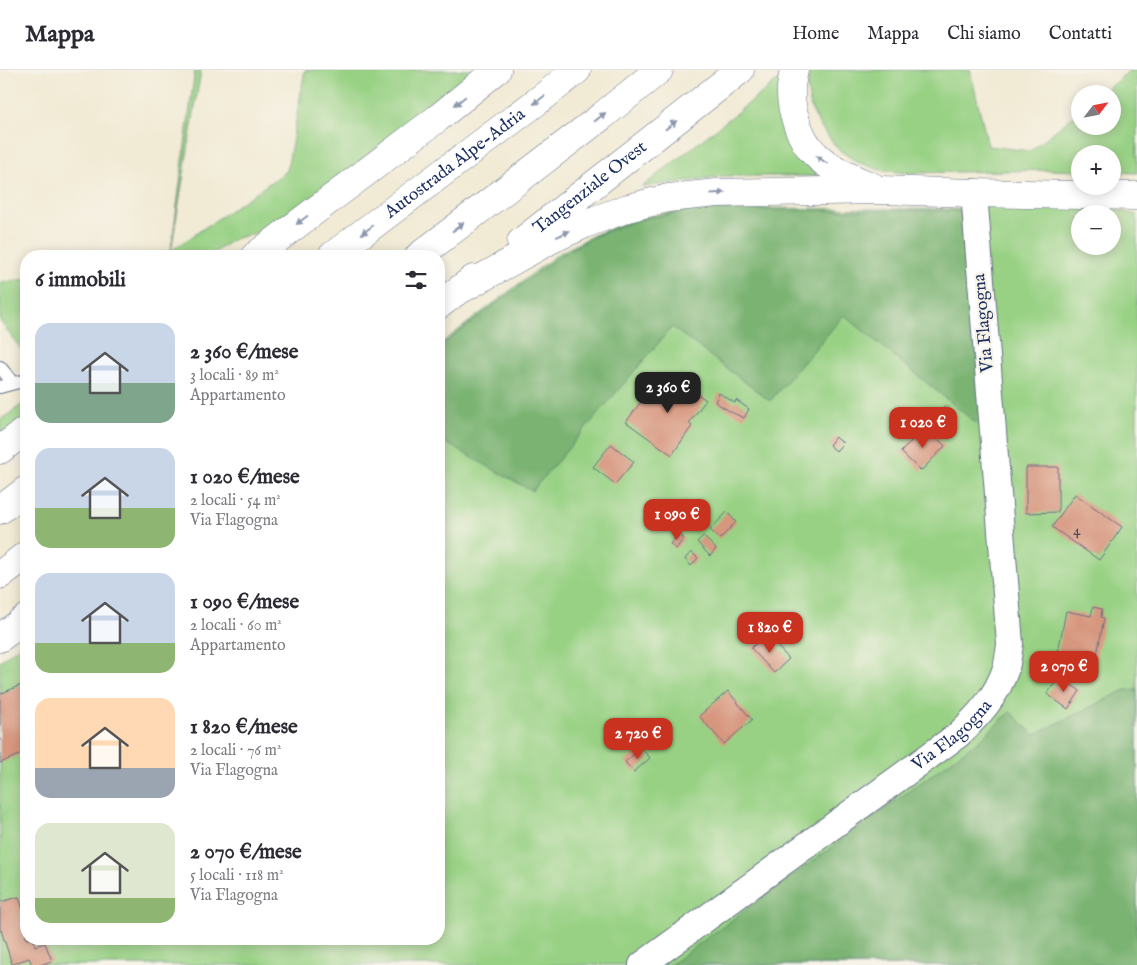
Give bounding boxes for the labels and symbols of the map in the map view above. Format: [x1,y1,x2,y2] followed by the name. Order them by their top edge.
[1071,85,1121,135] north arrow
[453,95,466,106] one-way arrow
[533,95,546,106] one-way arrow
[379,103,530,224] street label: Autostrada Alpe-Adria
[594,111,607,122] one-way arrow
[664,120,677,131] one-way arrow
[529,136,652,239] street label: Tangenziale Ovest
[816,155,829,165] one-way arrow
[711,188,727,196] one-way arrow
[296,215,309,226] one-way arrow
[451,221,464,232] one-way arrow
[360,225,374,235] one-way arrow
[555,230,570,239] one-way arrow
[968,272,1000,374] street label: Via Flagogna
[622,372,714,414] pin: 2 360 €
[877,406,969,449] pin: 1 020 €
[631,498,723,541] pin: 1 090 €
[1073,521,1081,540] house number: 4
[724,612,816,654] pin: 1 820 €
[1018,650,1110,693] pin: 2 070 €
[906,695,998,777] street label: Via Flagogna
[592,718,684,760] pin: 2 720 €

